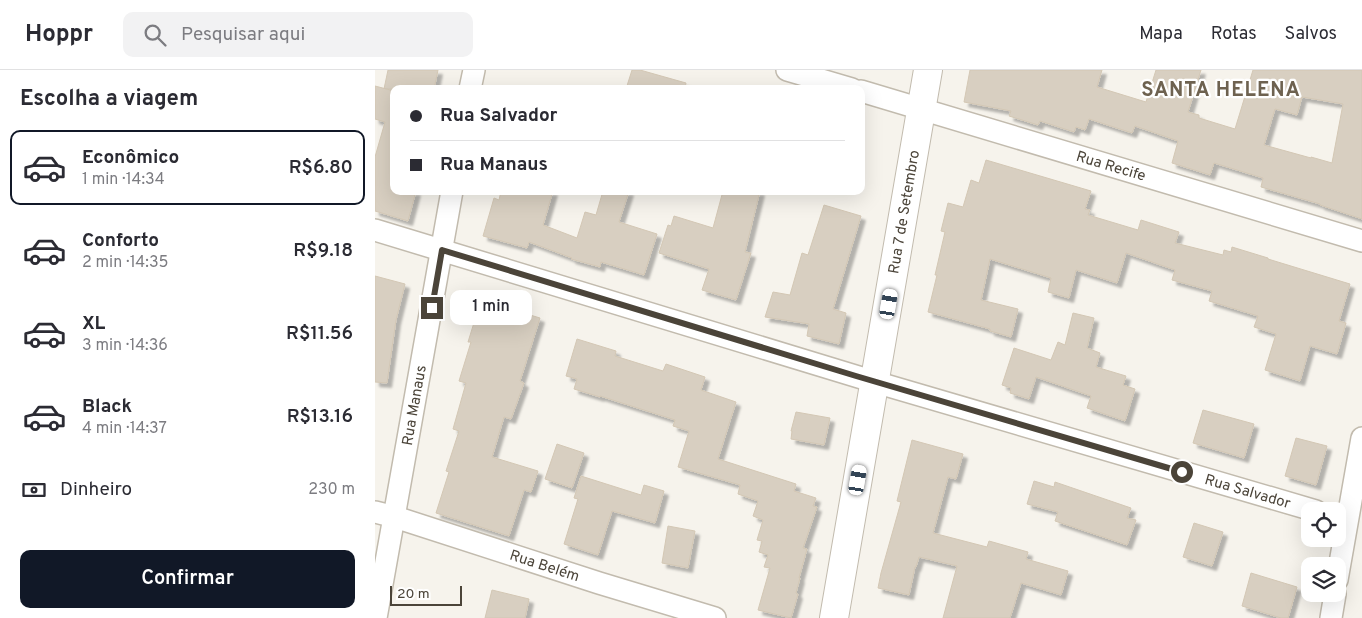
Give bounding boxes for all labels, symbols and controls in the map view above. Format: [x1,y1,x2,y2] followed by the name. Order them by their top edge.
[123,12,473,57] search box
[25,20,93,50] text: Hoppr
[141,21,169,49] icon: search
[181,23,305,47] text: Pesquisar aqui
[1139,23,1183,46] text: Mapa
[1211,23,1257,46] text: Rotas
[1285,23,1337,46] text: Salvos
[1141,78,1301,104] district label: SANTA HELENA
[20,86,198,113] text: Escolha a viagem
[440,104,557,128] text: Rua Salvador
[22,145,67,190] icon: car
[82,146,179,170] text: Econômico
[1074,148,1148,187] street label: Rua Recife
[885,149,925,276] street label: Rua 7 de Setembro
[440,153,548,177] text: Rua Manaus
[289,156,353,180] text: R$6.80
[82,170,165,190] text: 1 min · 14:34
[22,228,67,273] icon: car
[82,229,159,253] text: Conforto
[293,239,353,263] text: R$9.18
[82,253,168,273] text: 2 min · 14:35
[879,288,898,320] car
[449,290,532,326] callout: 1 min
[421,297,443,319] route end
[472,297,510,317] text: 1 min
[22,311,67,356] icon: car
[82,312,105,336] text: XL
[286,322,353,346] text: R$11.56
[82,336,168,356] text: 3 min · 14:36
[399,364,432,447] street label: Rua Manaus
[22,394,67,439] icon: car
[82,395,132,419] text: Black
[287,405,353,429] text: R$13.16
[82,419,167,439] text: 4 min · 14:37
[1171,461,1193,483] route start
[848,464,867,496] car
[1202,471,1293,514] street label: Rua Salvador
[20,476,48,504] icon: cash
[60,478,132,502] text: Dinheiro
[308,480,355,500] text: 230 m
[1301,502,1346,602] map controls
[1301,502,1346,547] button: locate
[507,547,582,587] street label: Rua Belém
[20,550,355,608] button: Confirmar
[1301,557,1346,602] button: layers
[390,583,463,606] scale bar
[397,586,430,603] text: 20 m

